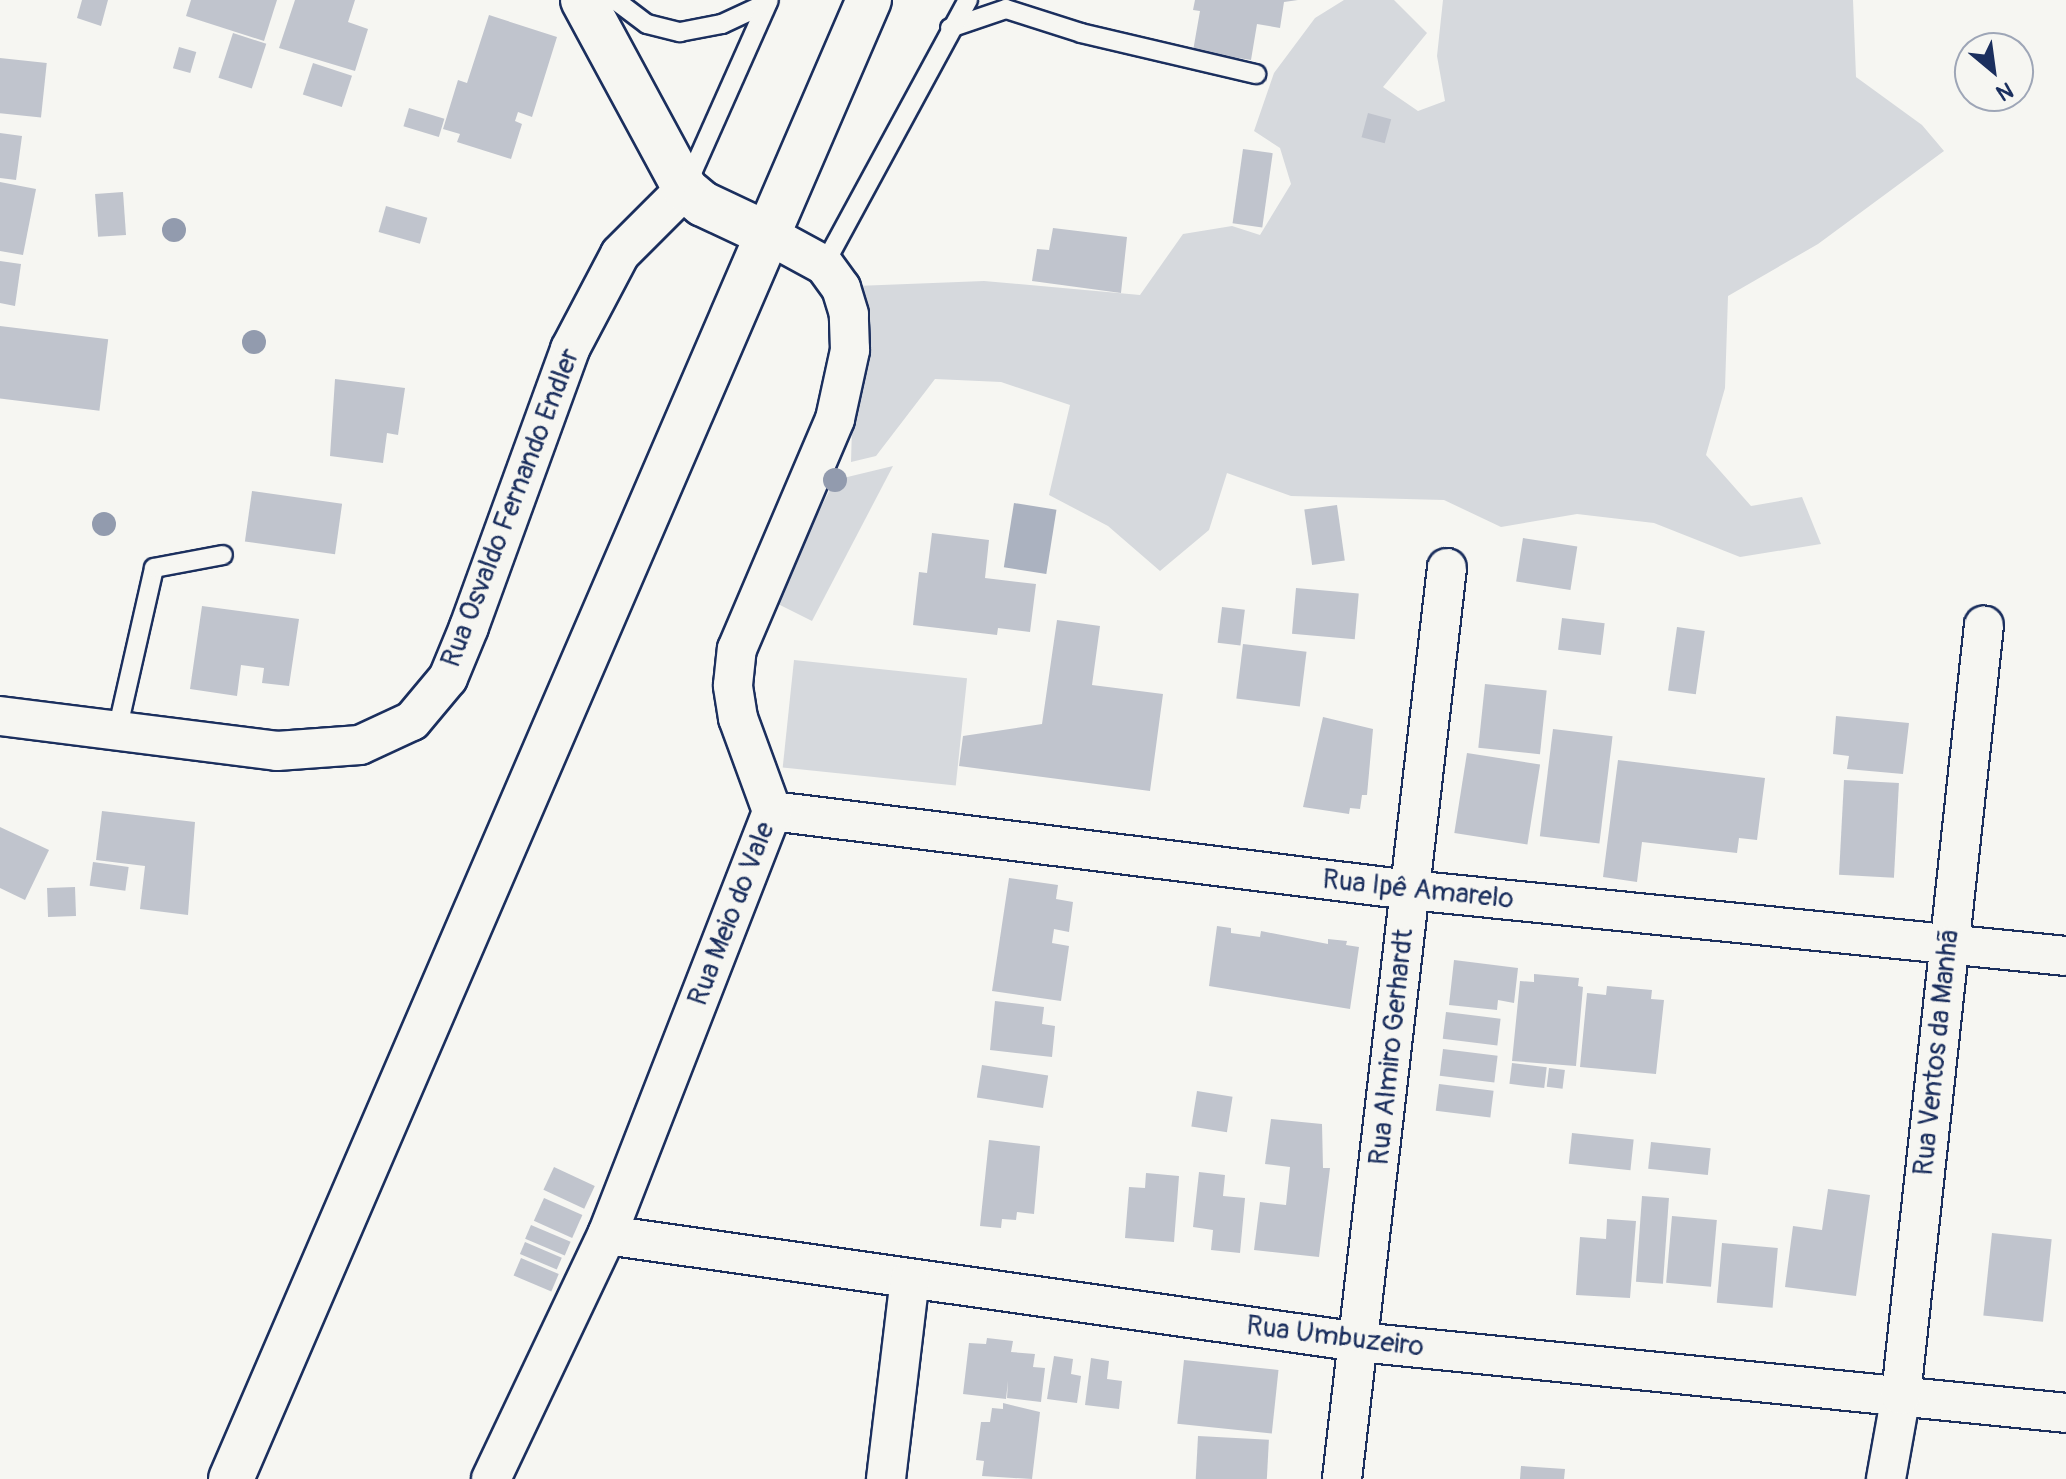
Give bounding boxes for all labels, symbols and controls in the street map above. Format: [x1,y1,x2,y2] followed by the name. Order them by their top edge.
[1954,32,2034,112] north arrow
[1991,75,2018,107] text: N
[435,344,587,672] street label: Rua Osvaldo Fernando Endler
[682,817,782,1011] street label: Rua Meio do Vale
[1321,863,1515,917] street label: Rua Ipê Amarelo
[1363,927,1421,1167] street label: Rua Almiro Gerhardt
[1907,927,1967,1177] street label: Rua Ventos da Manhã
[1244,1309,1426,1365] street label: Rua Umbuzeiro

